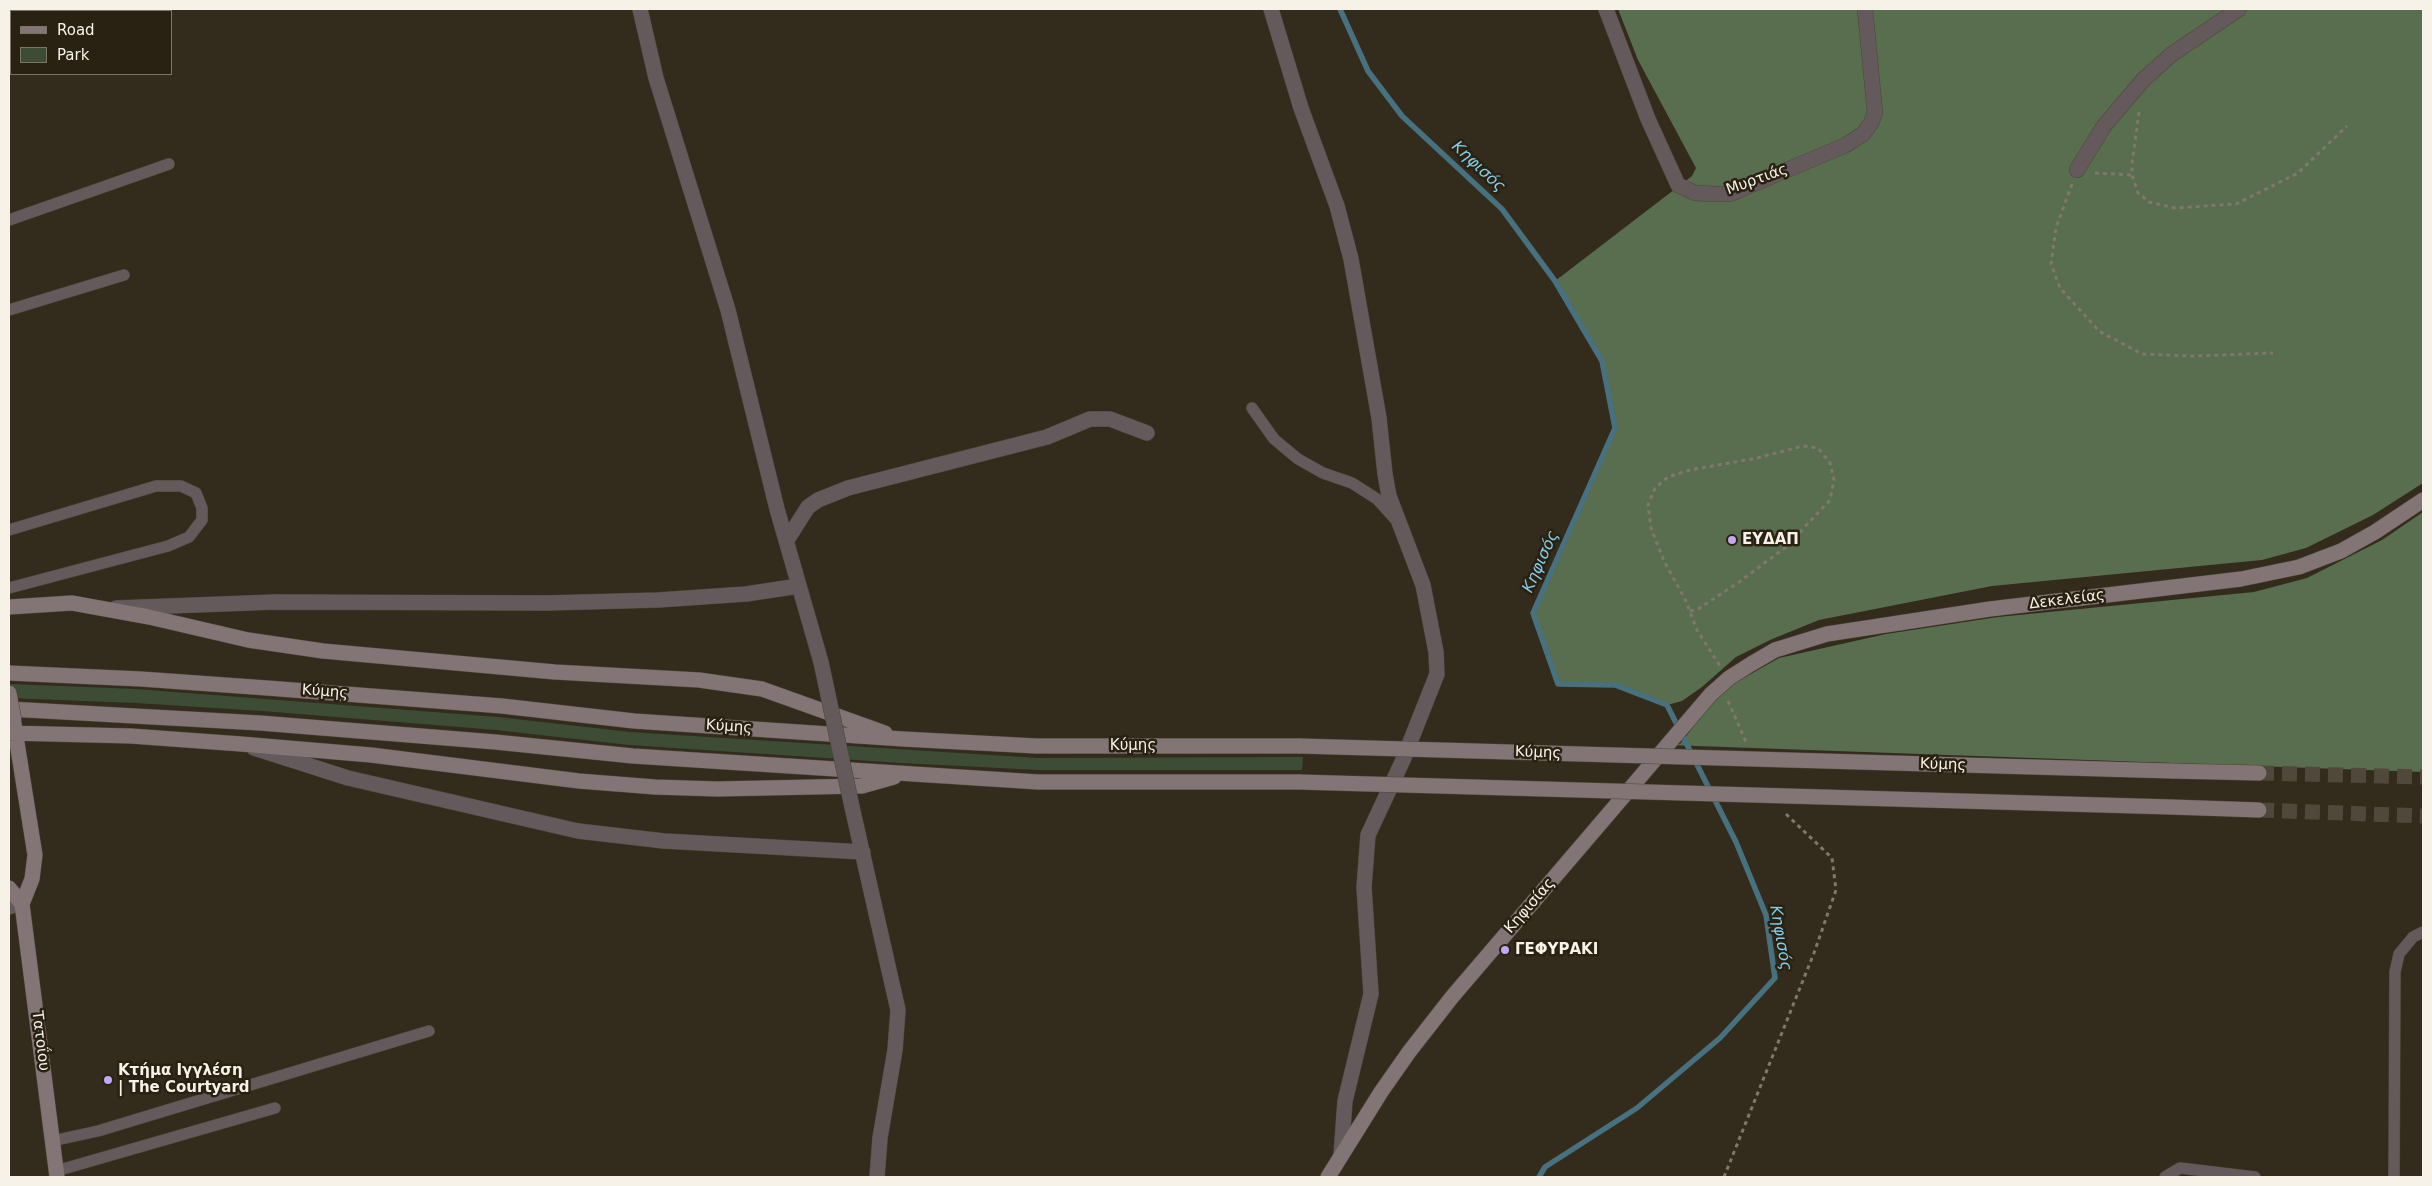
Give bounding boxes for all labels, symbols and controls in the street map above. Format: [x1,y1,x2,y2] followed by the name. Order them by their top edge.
[10,10,172,75] legend
[57,21,95,39] text: Road
[57,46,89,64] text: Park
[1447,137,1509,197] water label: Κηφισός
[1724,161,1790,199] street label: Μυρτιάς
[1519,528,1563,596] water label: Κηφισός
[1742,531,1799,549] place label: ΕΥΔΑΠ
[1726,534,1738,546] marker: ΕΥΔΑΠ
[2028,586,2106,614] street label: Δεκελείας
[301,681,349,703] street label: Κύμης
[705,716,753,738] street label: Κύμης
[1110,737,1156,755] street label: Κύμης
[1515,743,1561,763] street label: Κύμης
[1920,755,1966,775] street label: Κύμης
[1501,875,1559,937] street label: Κηφισίας
[1765,904,1795,972] water label: Κηφισός
[1515,941,1598,959] place label: ΓΕΦΥΡΑΚΙ
[1499,944,1511,956] marker: ΓΕΦΥΡΑΚΙ
[27,1010,53,1072] street label: Τατοΐου
[118,1062,250,1097] place label: Κτήμα Ιγγλέση | The Courtyard
[102,1074,114,1086] marker: Κτήμα Ιγγλέση | The Courtyard

